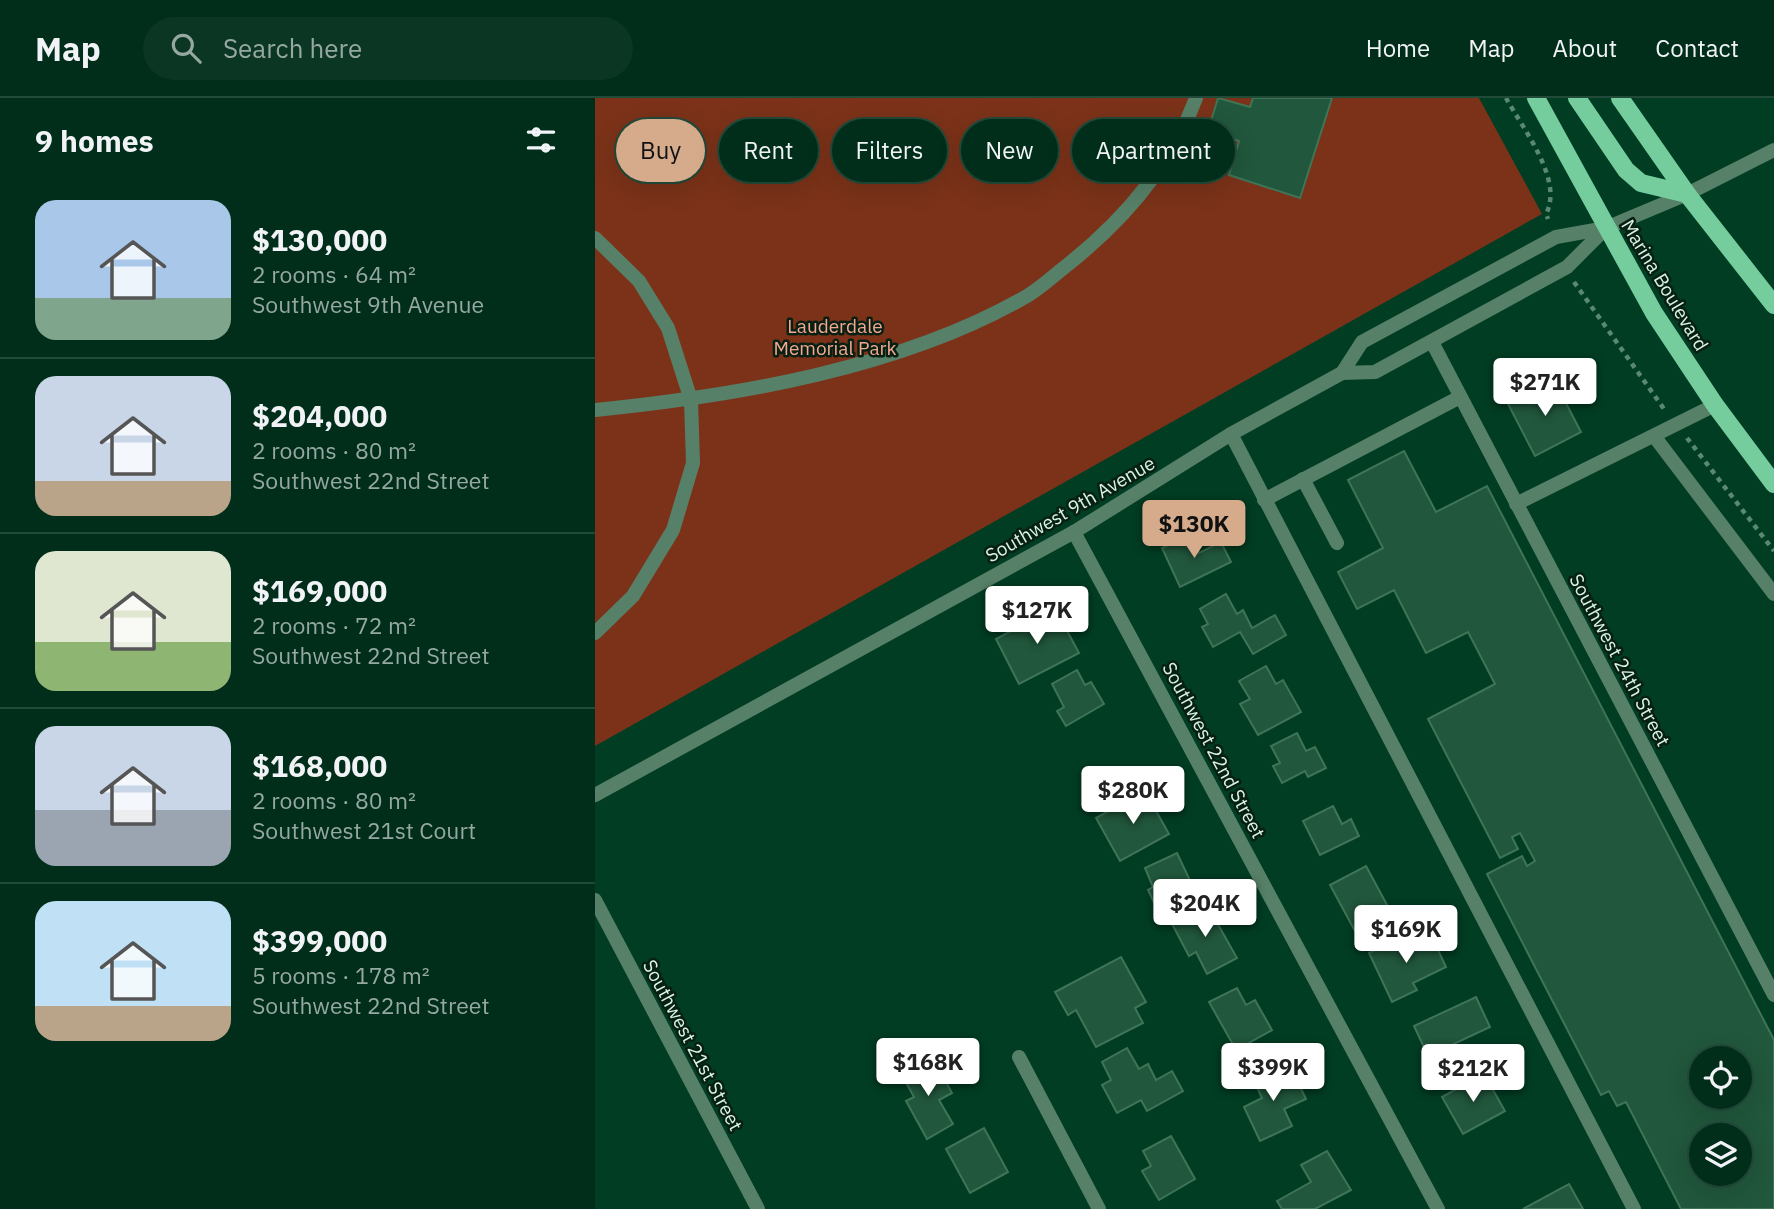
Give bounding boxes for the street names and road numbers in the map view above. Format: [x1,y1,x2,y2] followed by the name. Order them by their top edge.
[1616,215,1714,355] street label: Marina Boulevard
[981,451,1159,567] street label: Southwest 9th Avenue
[1564,570,1676,750] street label: Southwest 24th Street
[1157,658,1271,842] street label: Southwest 22nd Street
[638,955,748,1135] street label: Southwest 21st Street

